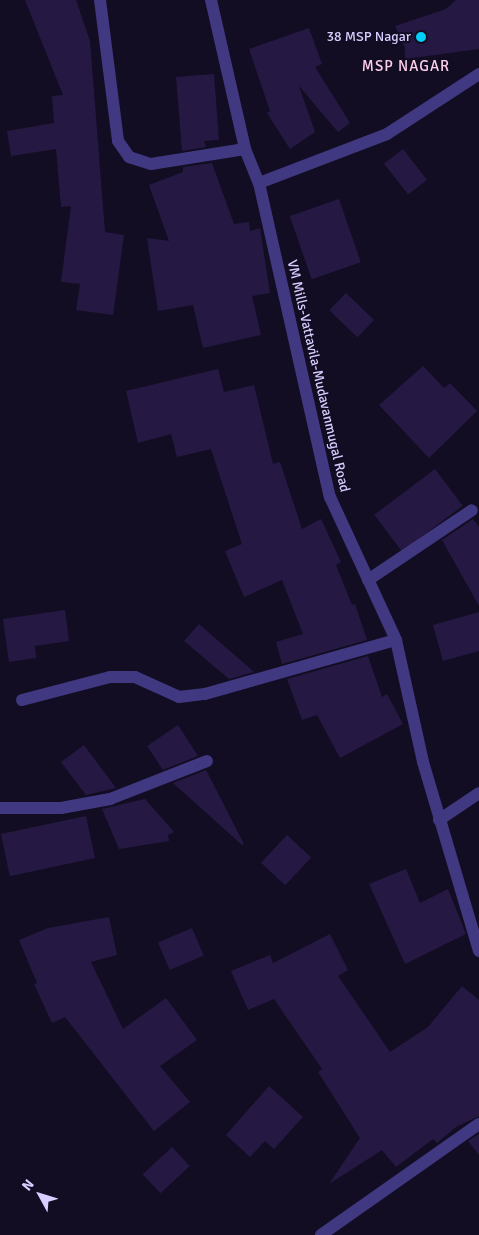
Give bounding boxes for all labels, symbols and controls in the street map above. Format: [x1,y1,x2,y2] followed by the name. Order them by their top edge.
[326,29,411,45] place label: 38 MSP Nagar
[415,31,427,43] marker: 38 MSP Nagar
[361,58,451,76] district label: MSP NAGAR
[283,258,353,494] street label: VM Mills-Vattavila-Mudavanmugal Road
[15,1170,65,1220] north arrow
[18,1176,38,1194] text: N

